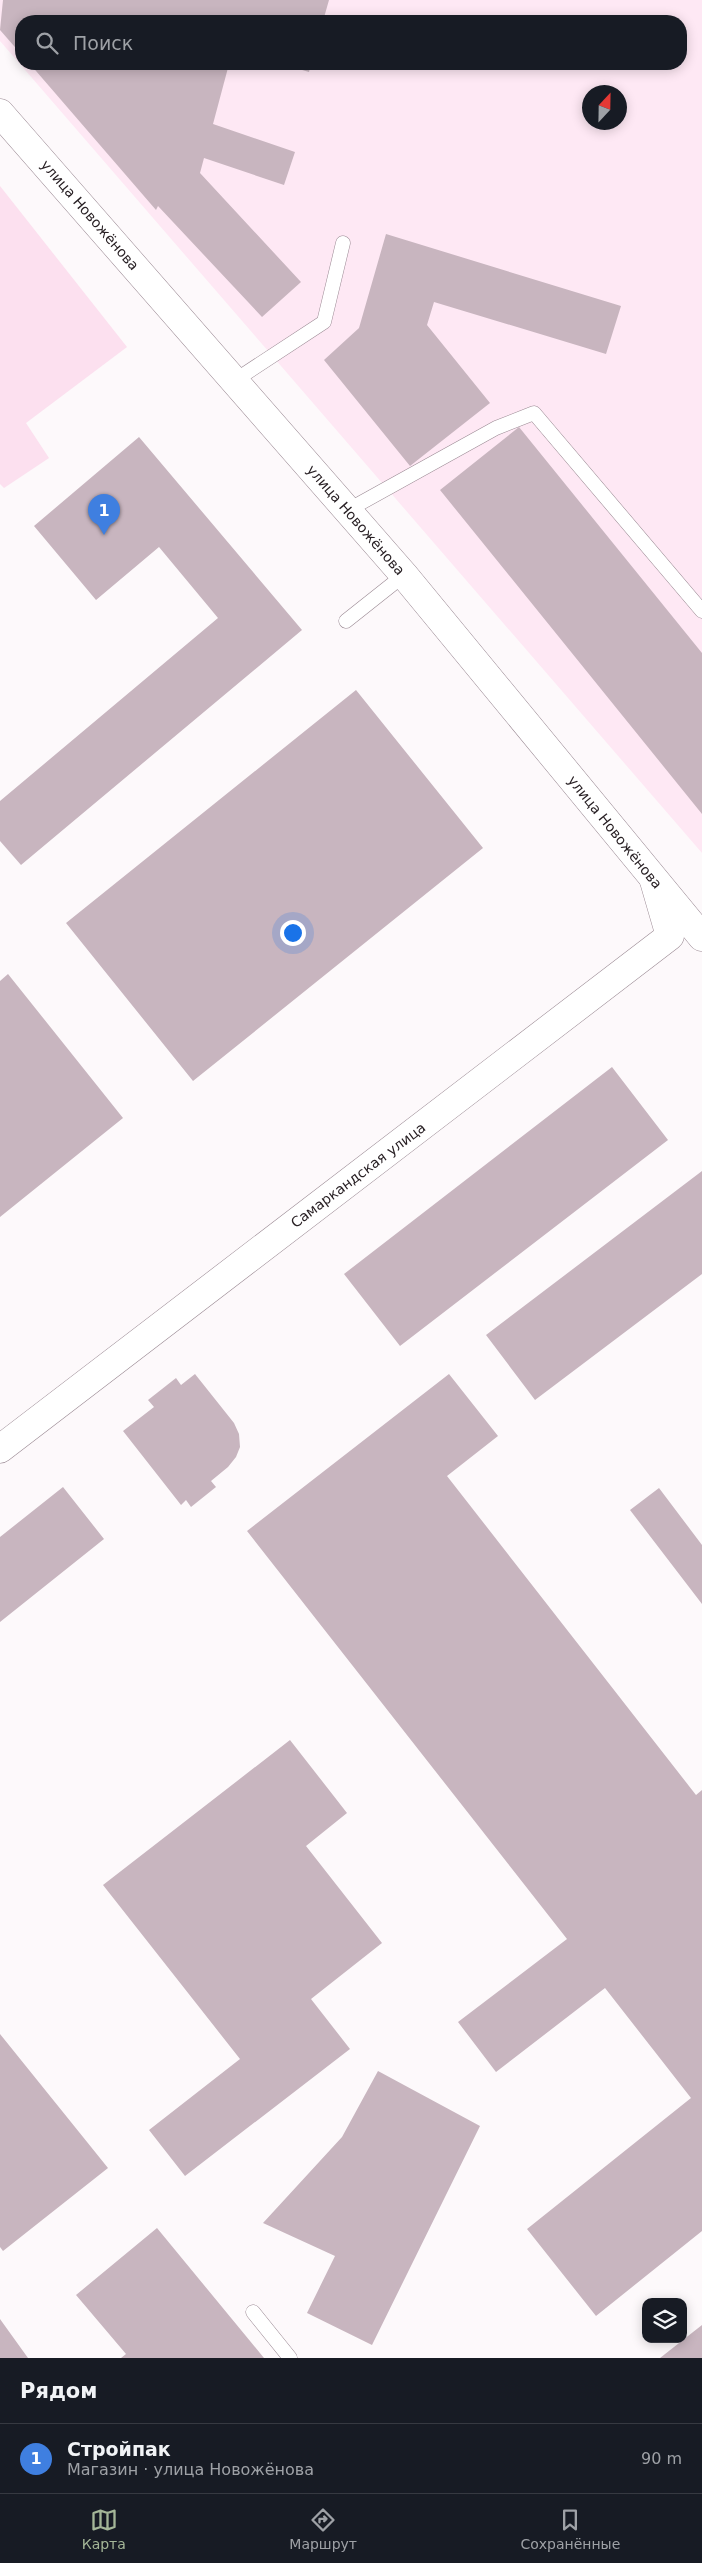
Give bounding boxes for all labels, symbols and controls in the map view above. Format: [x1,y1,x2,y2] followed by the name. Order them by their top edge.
[15,15,687,70] search box
[33,29,61,57] icon: search
[73,32,133,54] text: Поиск
[582,85,627,130] north arrow
[38,157,142,273] street label: улица Новожёнова
[304,462,408,578] street label: улица Новожёнова
[88,494,120,535] pin: 1
[565,772,665,892] street label: улица Новожёнова
[280,920,306,946] your location
[288,1119,428,1231] street label: Самаркандская улица
[642,2298,687,2343] map controls
[642,2298,687,2343] button: layers
[20,2379,97,2403] text: Рядом
[67,2438,171,2460] text: Стройпак
[30,2449,42,2468] text: 1
[641,2449,682,2468] text: 90 m
[67,2460,314,2479] text: Магазин · улица Новожёнова
[82,2506,126,2552] tab: Карта
[289,2506,357,2552] tab: Маршрут
[520,2506,620,2552] tab: Сохранённые

